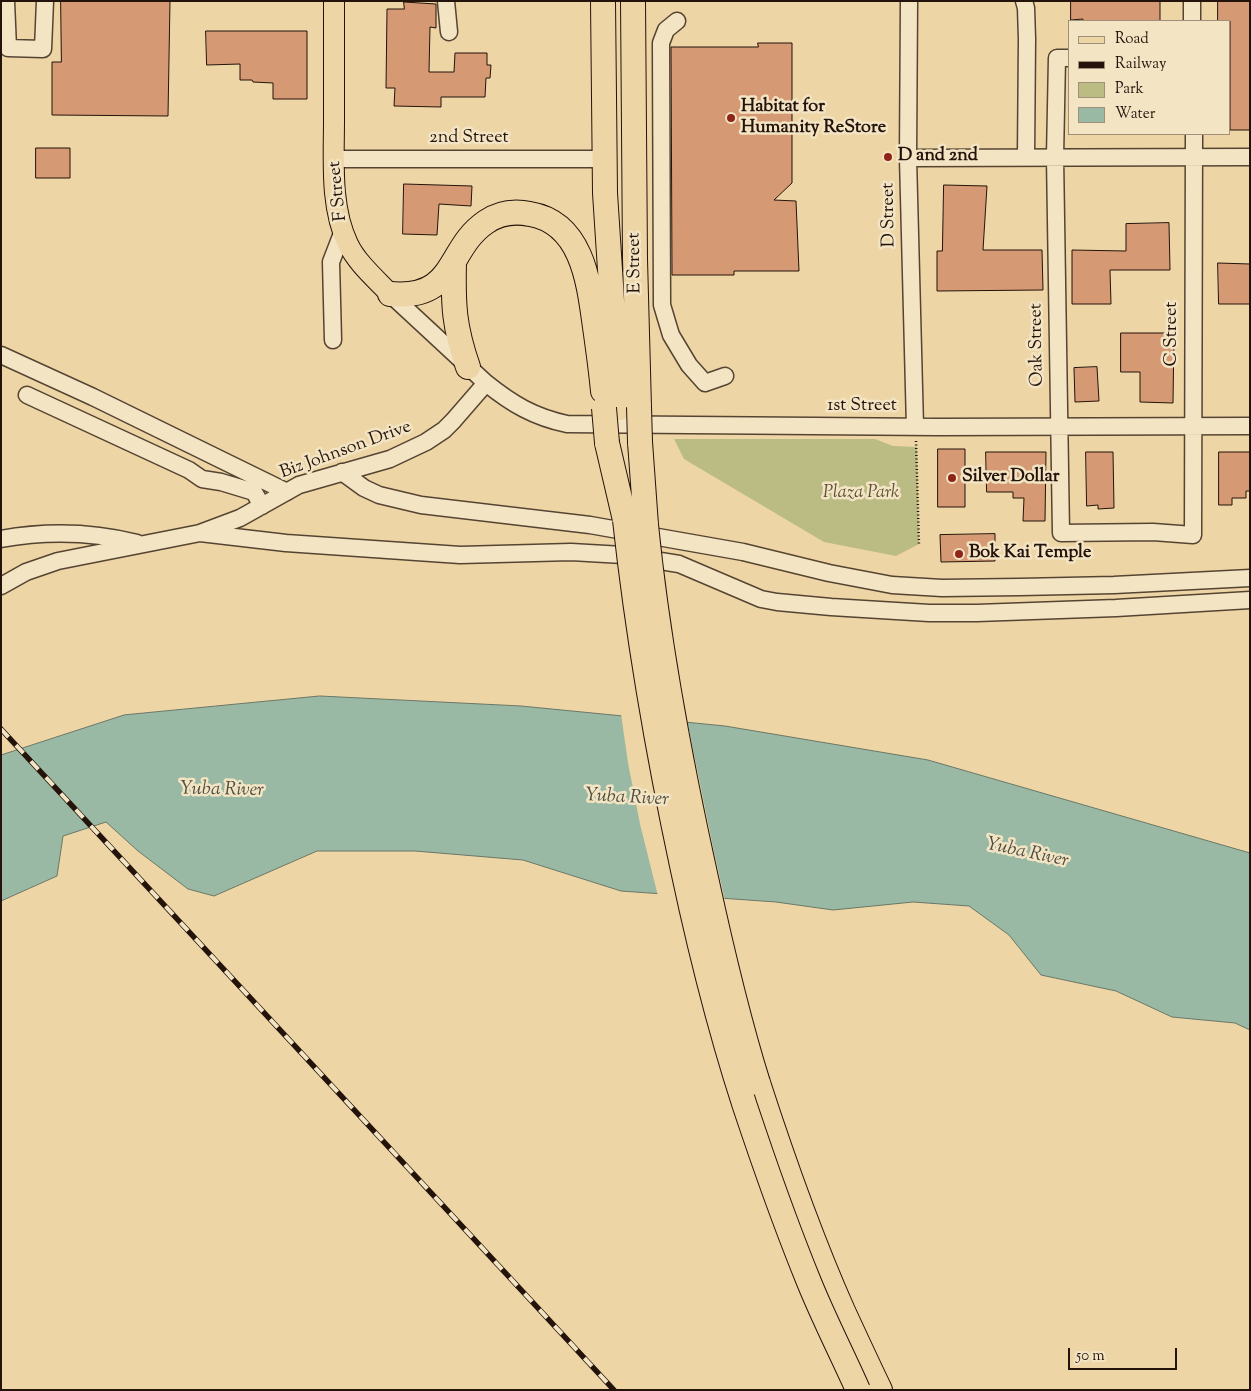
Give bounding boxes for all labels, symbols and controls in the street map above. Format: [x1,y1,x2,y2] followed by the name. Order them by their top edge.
[1068,20,1231,135] legend
[1115,29,1149,50] text: Road
[1115,54,1166,75] text: Railway
[1115,79,1144,100] text: Park
[741,97,886,140] place label: Habitat for Humanity ReStore
[1115,104,1155,125] text: Water
[725,112,737,124] marker: Habitat for Humanity ReStore
[429,128,509,150] street label: 2nd Street
[898,146,978,168] place label: D and 2nd
[882,151,894,163] marker: D and 2nd
[325,160,353,222] street label: F Street
[879,183,901,247] street label: D Street
[625,232,647,294] street label: E Street
[1162,302,1184,366] street label: C Street
[1026,303,1050,387] street label: Oak Street
[827,396,897,418] street label: 1st Street
[277,417,415,485] street label: Biz Johnson Drive
[962,467,1059,489] place label: Silver Dollar
[946,472,958,484] marker: Silver Dollar
[823,483,899,505] park label: Plaza Park
[969,543,1091,565] place label: Bok Kai Temple
[953,548,965,560] marker: Bok Kai Temple
[180,779,264,803] water label: Yuba River
[585,785,669,813] water label: Yuba River
[984,834,1070,874] water label: Yuba River
[1071,1338,1180,1370] scale bar
[1076,1346,1105,1367] text: 50 m

